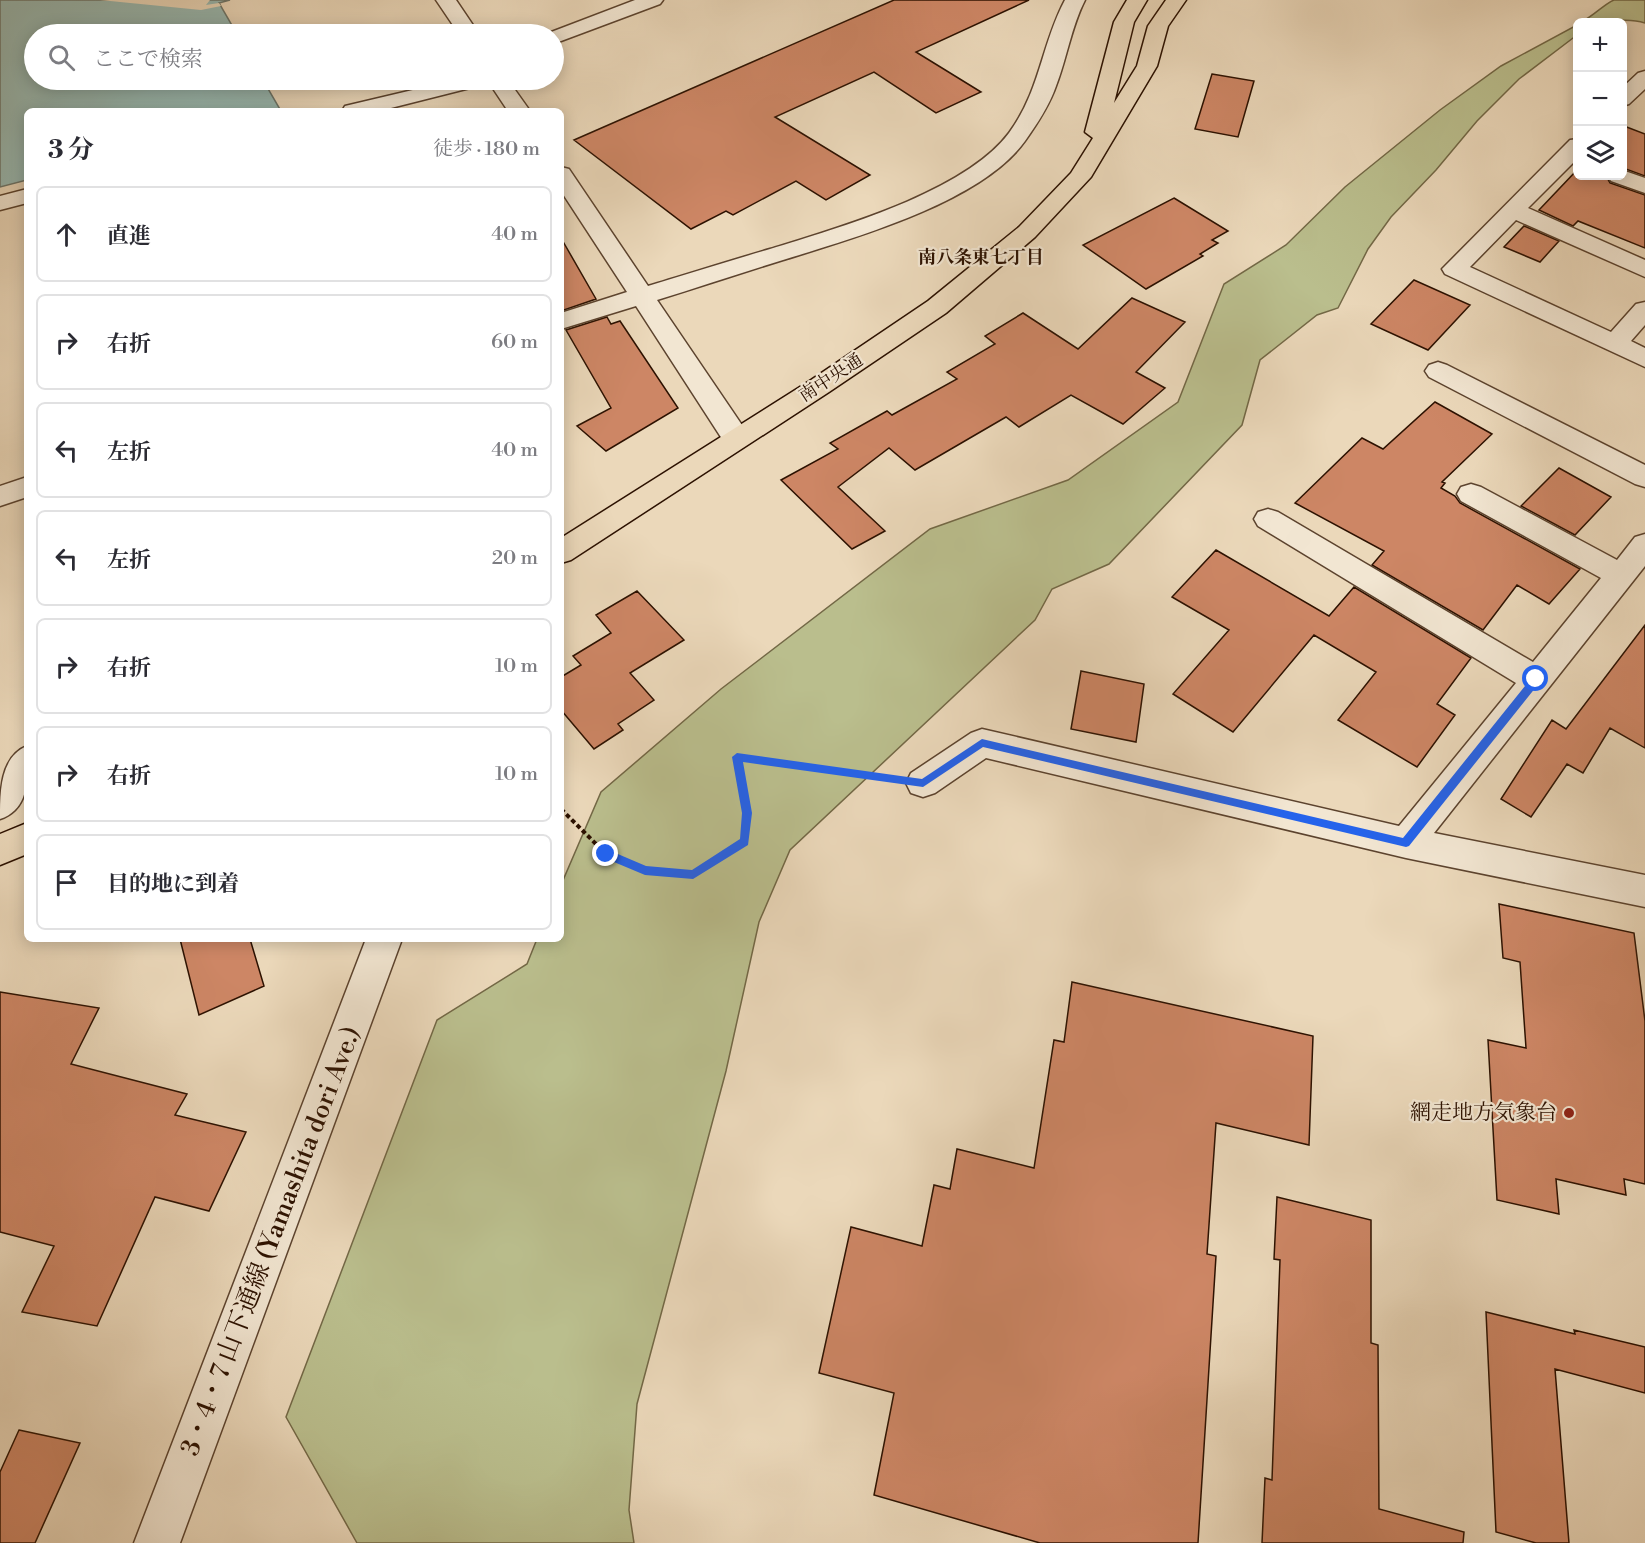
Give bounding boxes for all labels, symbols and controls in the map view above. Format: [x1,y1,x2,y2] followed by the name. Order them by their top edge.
[1573,18,1627,180] map controls
[1573,18,1627,72] button: +
[24,24,564,90] search box
[45,41,78,74] icon: search
[93,46,203,73] text: ここで検索
[1573,72,1627,126] button: −
[1573,126,1627,180] button: layers
[48,134,94,166] text: 3 分
[433,137,540,162] text: 徒歩 · 180 m
[50,218,83,251] icon: ahead
[491,222,538,247] text: 40 m
[107,223,151,250] text: 直進
[918,246,1044,269] district label: 南八条東七丁目
[50,326,83,359] icon: right
[491,330,538,355] text: 60 m
[107,331,151,358] text: 右折
[795,349,867,407] street label: 南中央通
[50,434,83,467] icon: left
[491,438,538,463] text: 40 m
[107,439,151,466] text: 左折
[50,542,83,575] icon: left
[492,546,538,571] text: 20 m
[107,547,151,574] text: 左折
[50,650,83,683] icon: right
[495,654,538,679] text: 10 m
[107,655,151,682] text: 右折
[1522,665,1548,691] route start
[50,758,83,791] icon: right
[495,762,538,787] text: 10 m
[107,763,151,790] text: 右折
[592,840,618,866] route end
[50,866,83,899] icon: arrive
[107,871,239,898] text: 目的地に到着
[174,1022,368,1460] street label: 3・4・7 山下通線 (Yamashita dori Ave.)
[1410,1100,1557,1126] place label: 網走地方気象台
[1562,1106,1576,1120] marker: 網走地方気象台

